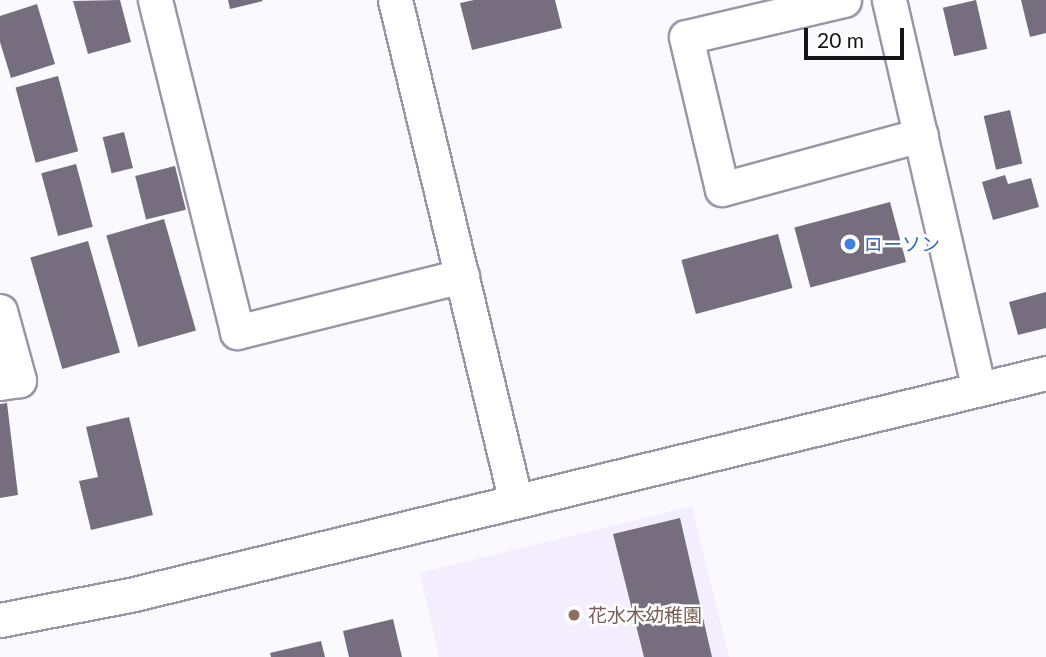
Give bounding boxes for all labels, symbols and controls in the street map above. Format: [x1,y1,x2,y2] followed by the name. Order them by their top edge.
[808,14,908,58] scale bar
[817,27,864,52] text: 20 m
[864,233,940,255] place label: ローソン
[842,236,858,252] marker: ローソン
[588,604,702,626] place label: 花水木幼稚園
[566,607,582,623] marker: 花水木幼稚園

